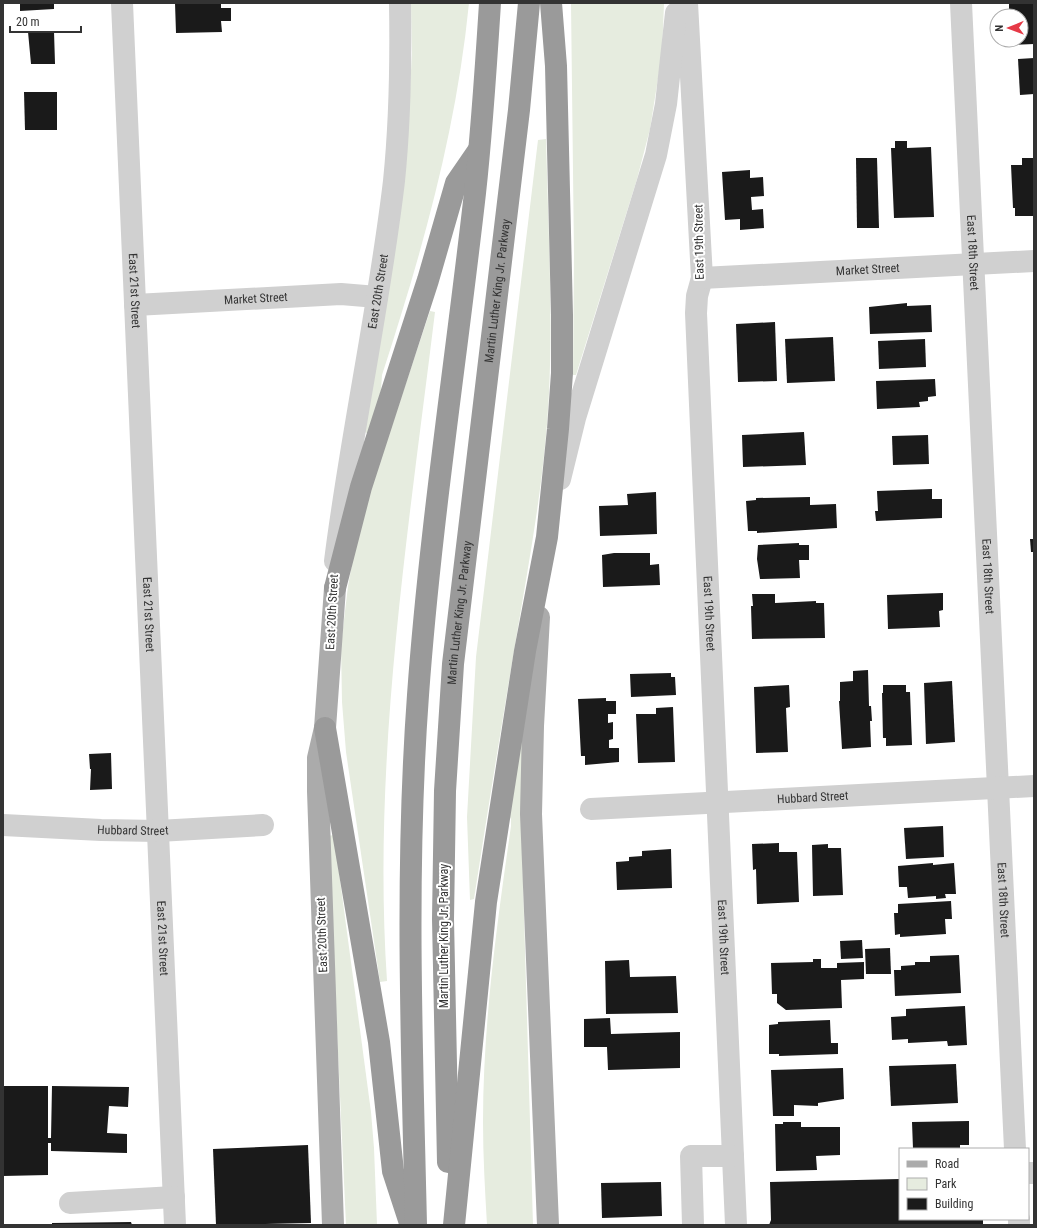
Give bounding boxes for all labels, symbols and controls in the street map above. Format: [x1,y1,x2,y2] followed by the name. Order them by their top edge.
[10,8,81,34] scale bar
[989,8,1029,48] north arrow
[16,15,40,29] text: 20 m
[993,24,1006,32] text: N
[691,204,707,280] street label: East 19th Street
[964,215,982,291] street label: East 18th Street
[482,218,513,364] street label: Martin Luther King Jr. Parkway
[126,253,143,329] street label: East 21st Street
[365,253,391,330] street label: East 20th Street
[836,261,900,278] street label: Market Street
[224,290,289,307] street label: Market Street
[979,538,997,615] street label: East 18th Street
[445,540,475,685] street label: Martin Luther King Jr. Parkway
[323,573,341,650] street label: East 20th Street
[701,575,718,652] street label: East 19th Street
[140,576,157,653] street label: East 21st Street
[777,789,849,806] street label: Hubbard Street
[97,823,169,838] street label: Hubbard Street
[994,862,1012,939] street label: East 18th Street
[437,864,451,1008] street label: Martin Luther King Jr. Parkway
[314,897,330,973] street label: East 20th Street
[715,899,732,976] street label: East 19th Street
[154,900,171,977] street label: East 21st Street
[899,1148,1029,1220] legend
[935,1157,959,1171] text: Road
[935,1177,957,1191] text: Park
[935,1197,973,1211] text: Building

